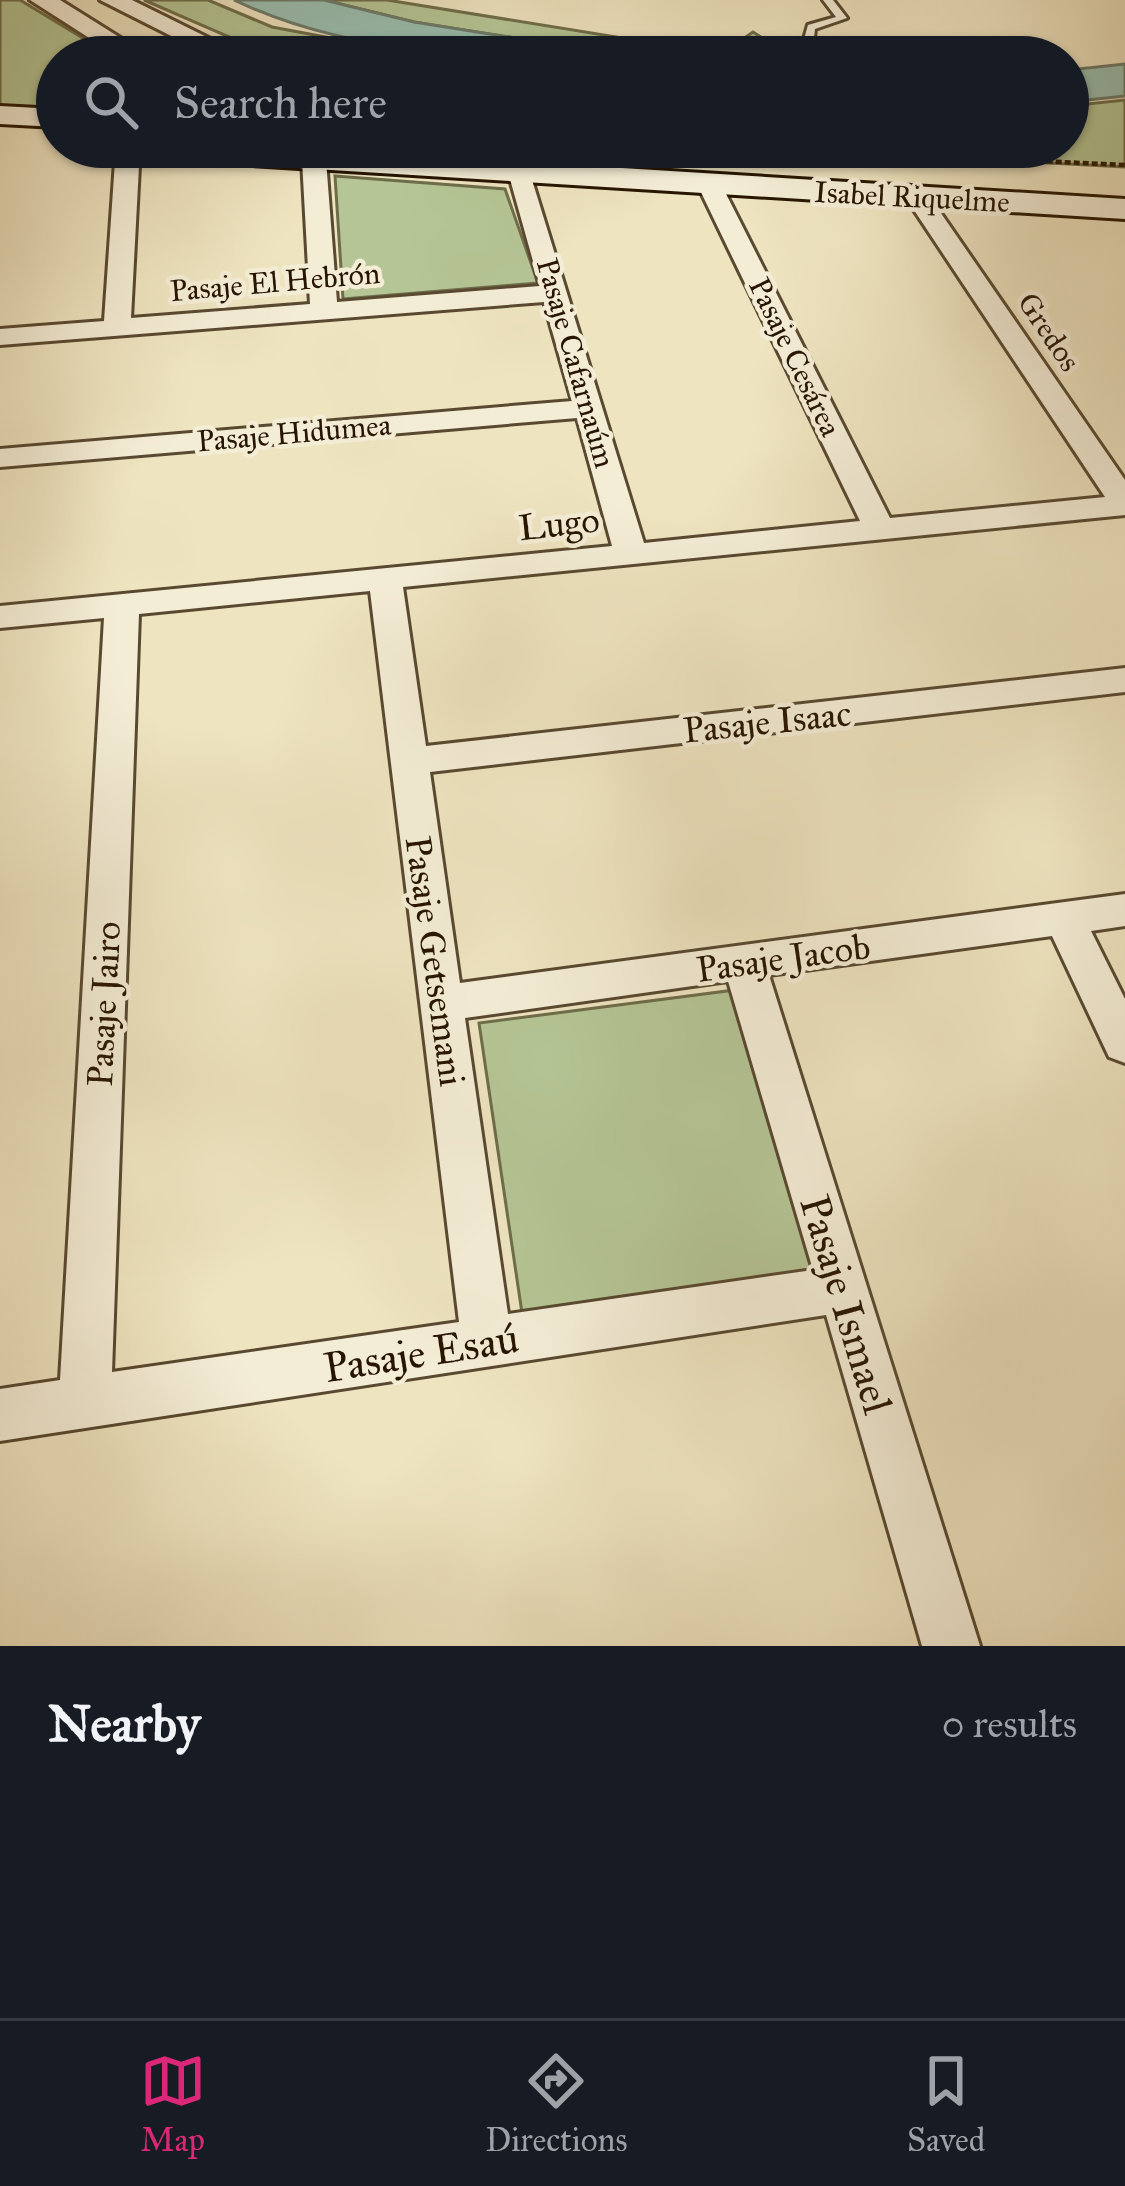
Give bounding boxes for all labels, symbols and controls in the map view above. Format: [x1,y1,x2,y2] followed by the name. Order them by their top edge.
[36,36,1089,168] search box
[78,69,144,135] icon: search
[174,75,387,130] text: Search here
[813,174,1011,220] street label: Isabel Riquelme
[529,254,623,472] street label: Pasaje Cafarnaúm
[169,255,381,309] street label: Pasaje El Hebrón
[741,272,849,442] street label: Pasaje Cesárea
[1010,286,1088,378] street label: Gredos
[196,407,393,459] street label: Pasaje Hidumea
[517,498,602,550] street label: Lugo
[681,691,853,753] street label: Pasaje Isaac
[396,833,474,1089] street label: Pasaje Getsemani
[78,920,130,1088] street label: Pasaje Jairo
[693,924,873,992] street label: Pasaje Jacob
[788,1189,904,1420] street label: Pasaje Ismael
[320,1312,522,1394] street label: Pasaje Esaú
[48,1693,200,1755] text: Nearby
[942,1700,1077,1748] text: 0 results
[140,2048,206,2160] tab: Map
[485,2048,627,2160] tab: Directions
[907,2048,985,2160] tab: Saved

